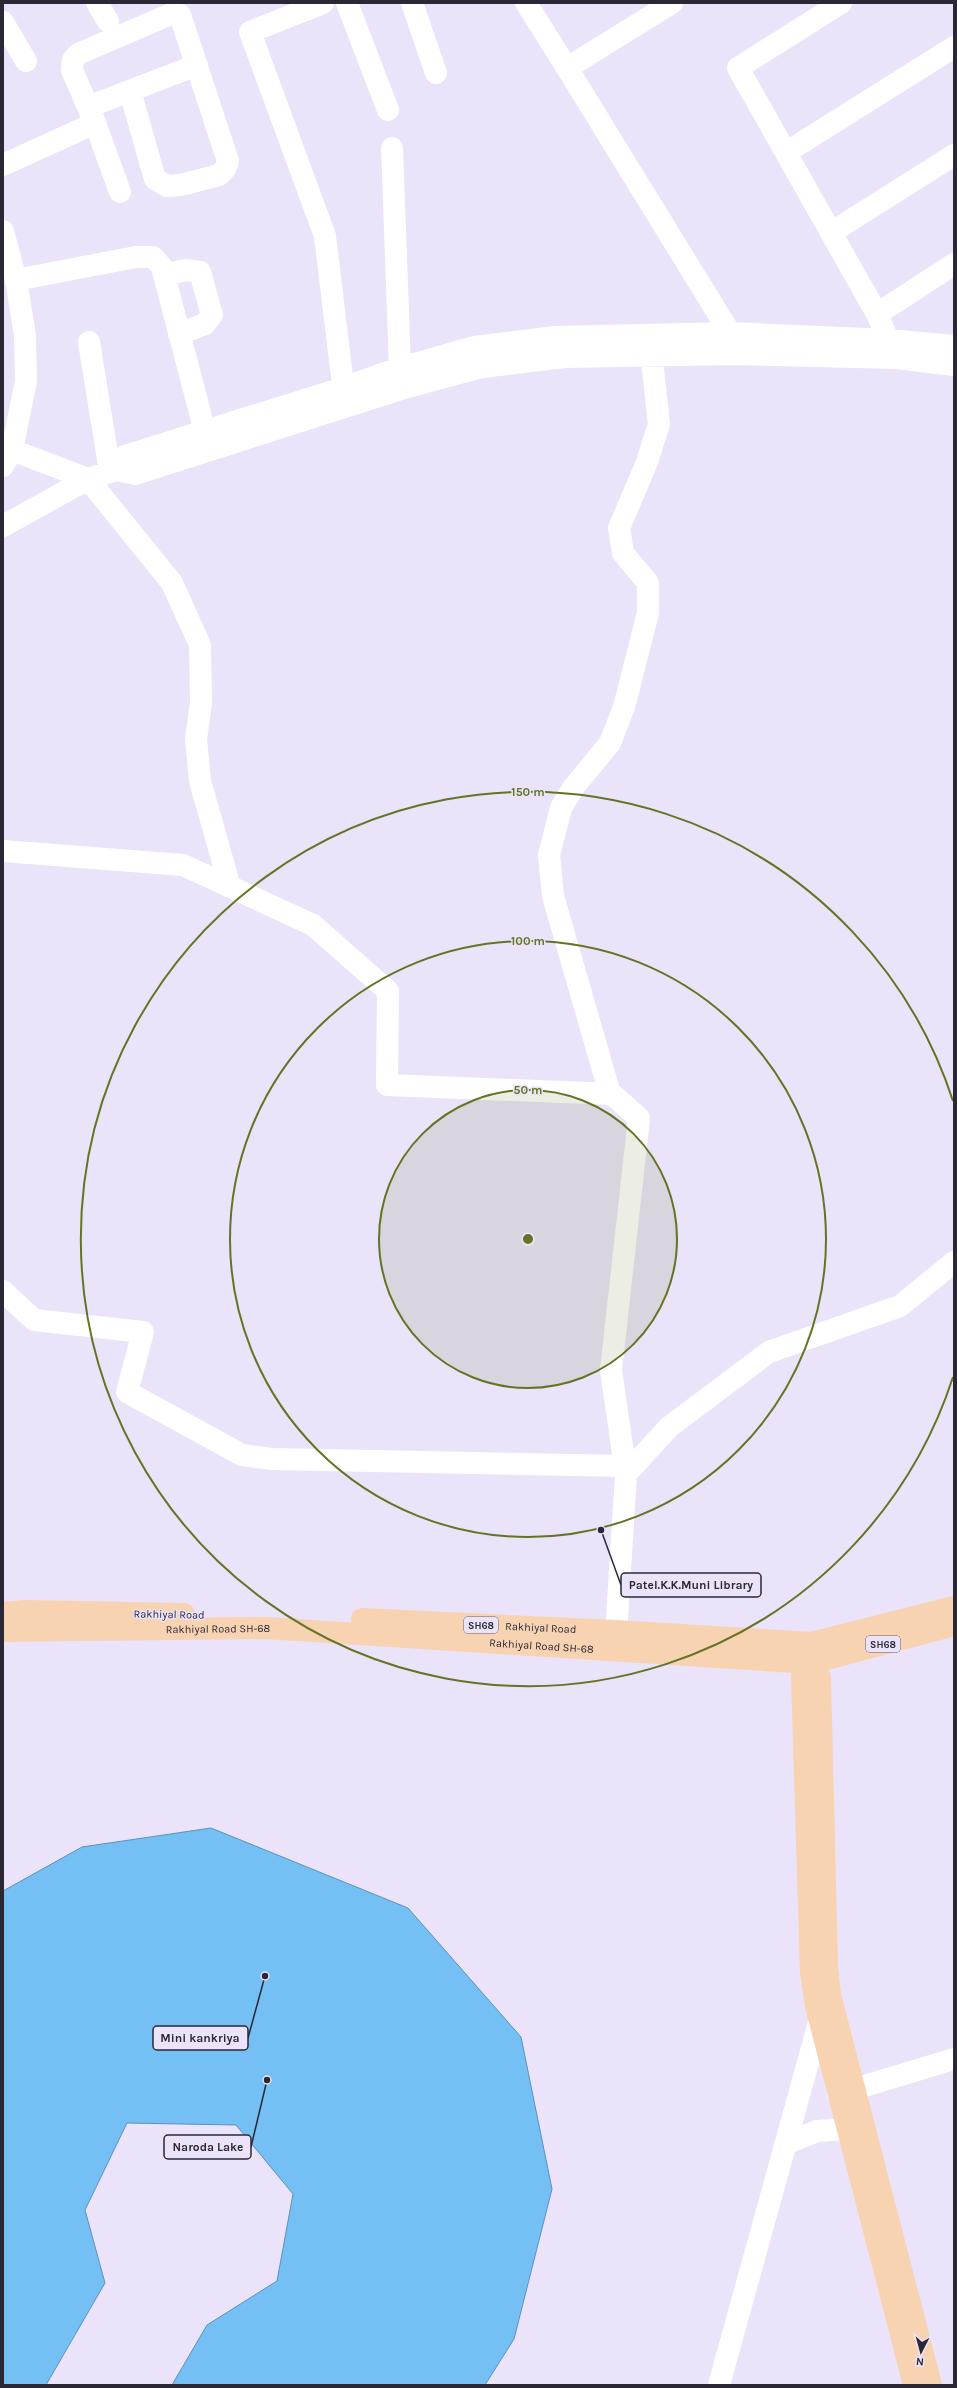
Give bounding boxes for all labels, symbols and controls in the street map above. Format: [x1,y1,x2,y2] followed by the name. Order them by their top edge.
[511,785,545,799] text: 150 m
[511,934,545,948] text: 100 m
[514,1083,543,1097] text: 50 m
[521,1232,535,1246] centre of rings
[621,1573,761,1597] callout: Patel.K.K.Muni Library
[629,1578,753,1592] text: Patel.K.K.Muni Library
[133,1607,205,1622] street label: Rakhiyal Road
[464,1617,498,1633] road number: SH68
[505,1620,577,1636] street label: Rakhiyal Road
[166,1622,271,1636] street label: Rakhiyal Road SH-68
[489,1636,594,1656] street label: Rakhiyal Road SH-68
[866,1636,900,1652] road number: SH68
[153,2026,248,2050] callout: Mini kankriya
[160,2031,240,2045] text: Mini kankriya
[164,2135,251,2159] callout: Naroda Lake
[173,2140,243,2154] text: Naroda Lake
[901,2332,941,2372] north arrow
[915,2355,925,2368] text: N

